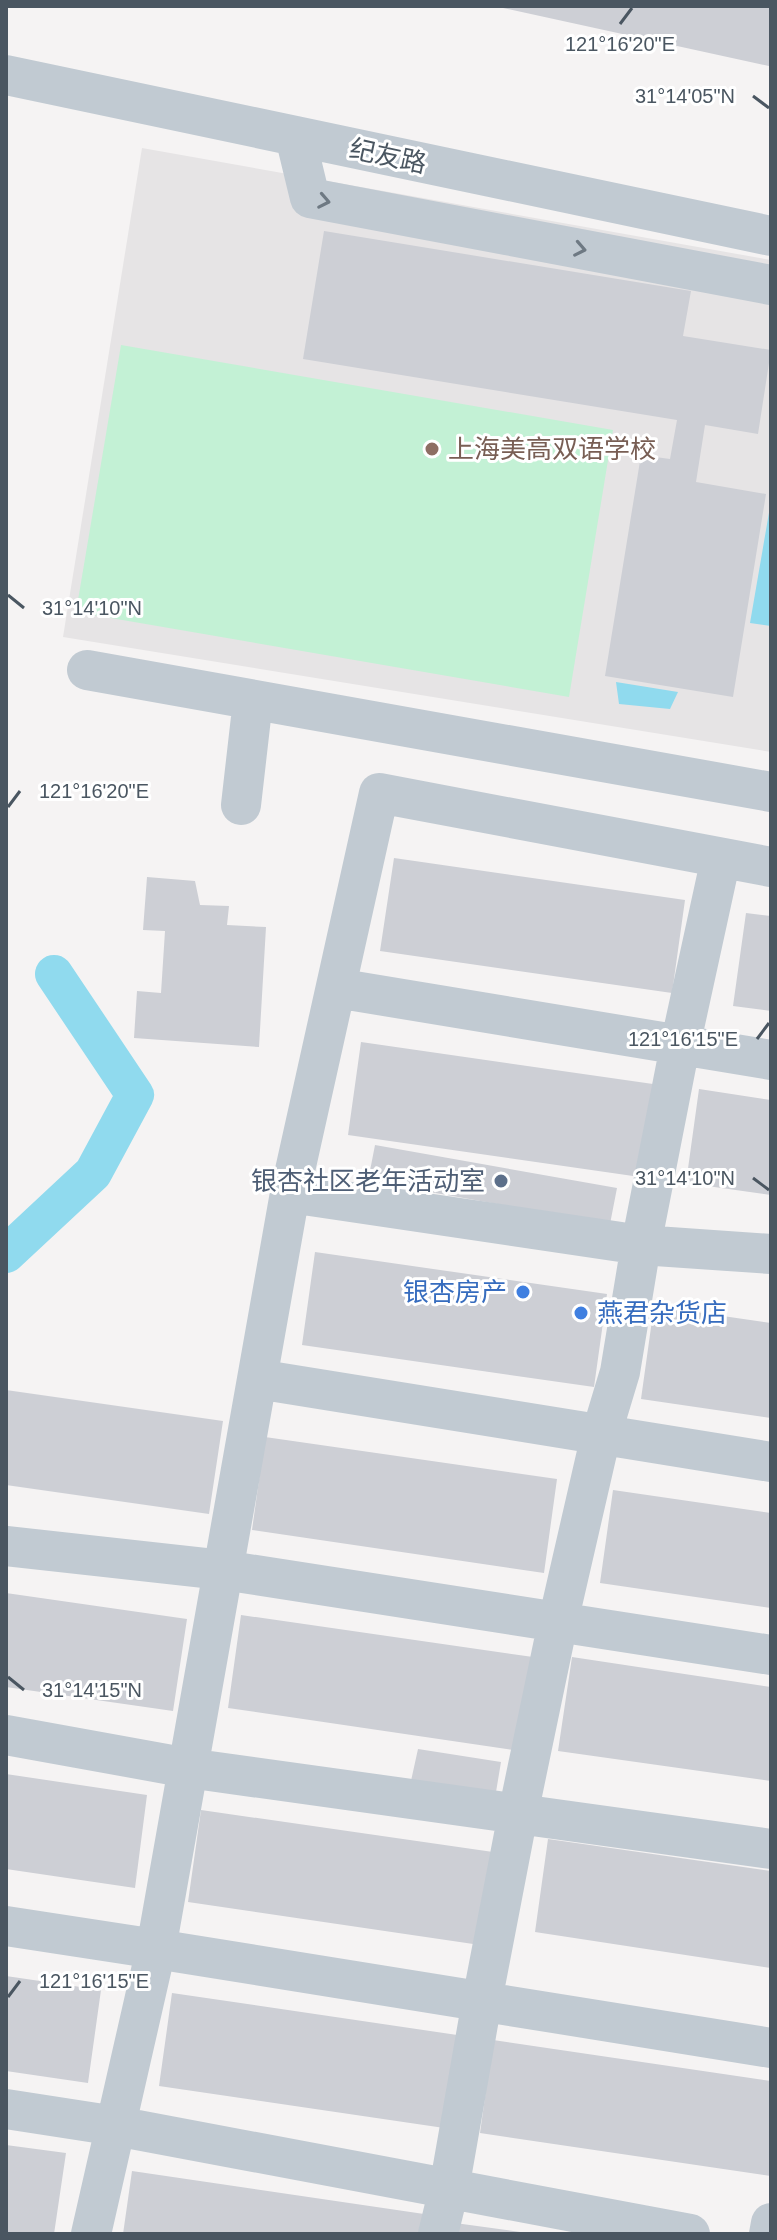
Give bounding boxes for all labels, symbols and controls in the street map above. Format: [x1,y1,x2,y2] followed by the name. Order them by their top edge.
[565,33,675,55] text: 121°16'20"E
[635,85,735,107] text: 31°14'05"N
[347,133,429,179] street label: 纪友路
[317,191,331,208] one-way arrow
[573,239,586,256] one-way arrow
[448,434,656,464] place label: 上海美高双语学校
[423,440,441,458] marker: 上海美高双语学校
[42,597,142,619] text: 31°14'10"N
[39,780,149,802] text: 121°16'20"E
[628,1028,738,1050] text: 121°16'15"E
[251,1166,485,1196] place label: 银杏社区老年活动室
[635,1167,735,1189] text: 31°14'10"N
[492,1172,510,1190] marker: 银杏社区老年活动室
[403,1277,507,1307] place label: 银杏房产
[514,1283,532,1301] marker: 银杏房产
[597,1298,727,1328] place label: 燕君杂货店
[572,1304,590,1322] marker: 燕君杂货店
[42,1679,142,1701] text: 31°14'15"N
[39,1970,149,1992] text: 121°16'15"E

